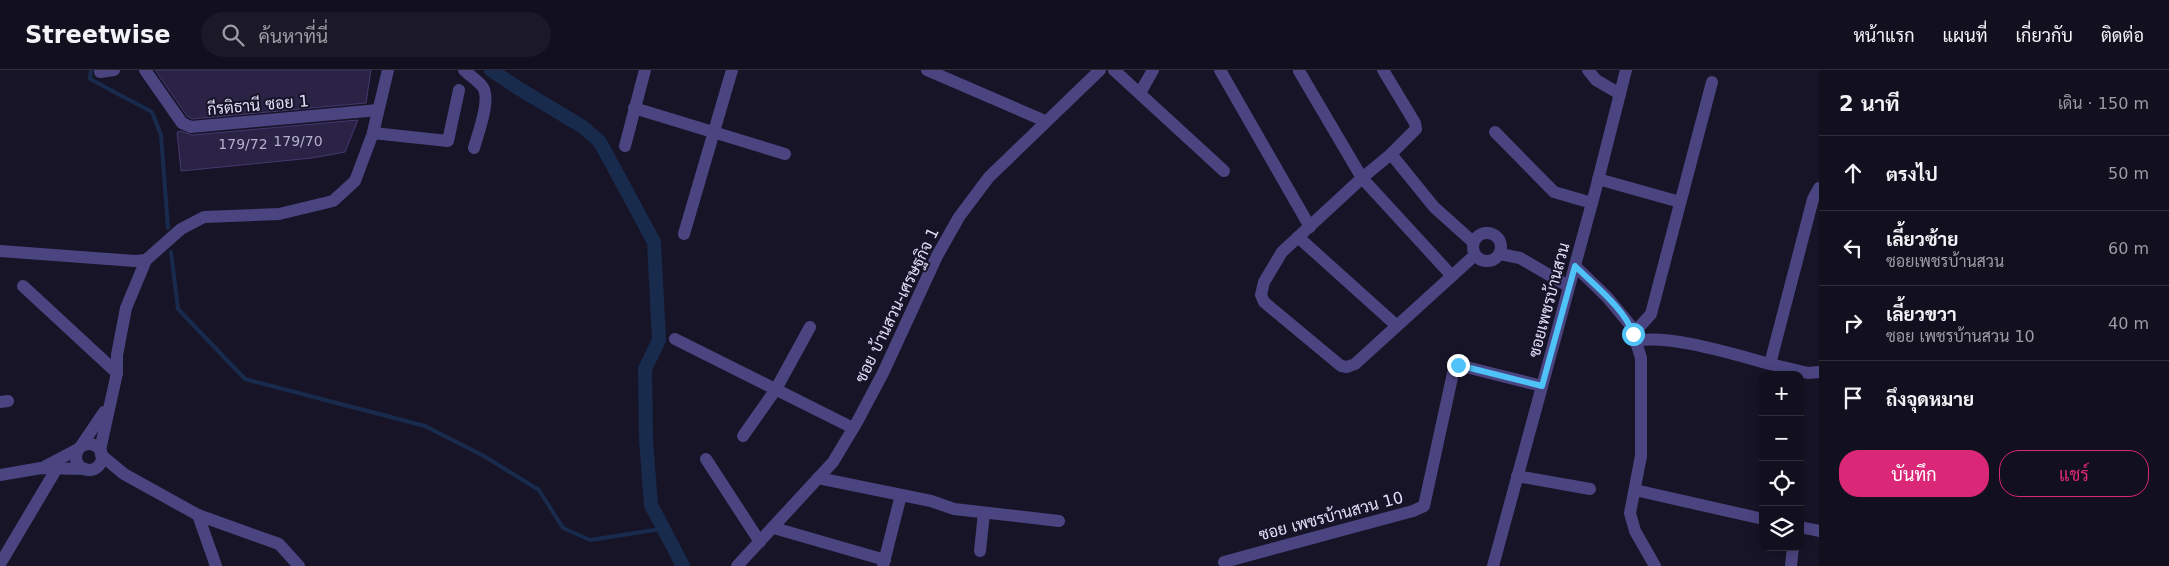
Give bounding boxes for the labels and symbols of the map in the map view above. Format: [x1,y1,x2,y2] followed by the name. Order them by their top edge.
[206,89,310,119] street label: กีรติธานี ซอย 1
[273,133,323,149] house number: 179/70
[218,136,268,152] house number: 179/72
[850,224,944,386] street label: ซอย บ้านสวน-เศรษฐกิจ 1
[1524,240,1573,360] street label: ซอยเพชรบ้านสวน
[1622,323,1645,346] route start
[1447,354,1470,377] route end
[1256,487,1405,544] street label: ซอย เพชรบ้านสวน 10

